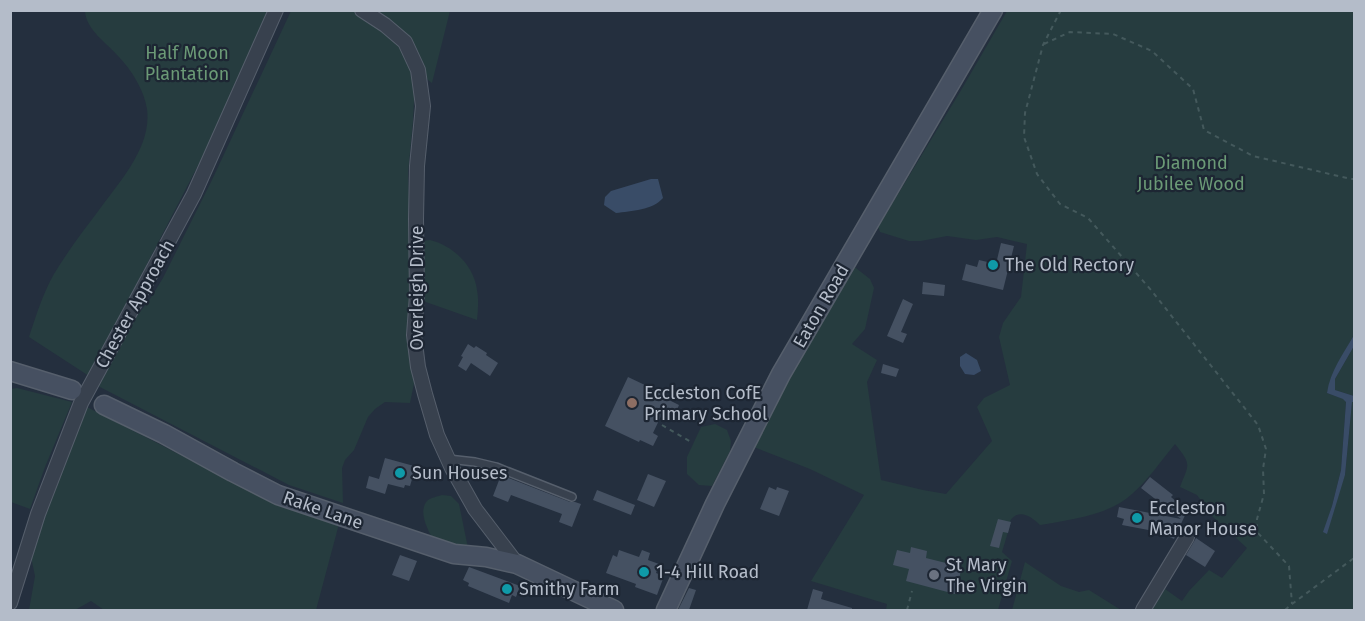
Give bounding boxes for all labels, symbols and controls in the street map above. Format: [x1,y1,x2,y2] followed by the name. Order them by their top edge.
[145,42,229,85] park label: Half Moon Plantation
[1137,152,1245,195] park label: Diamond Jubilee Wood
[406,226,428,350] street label: Overleigh Drive
[91,236,179,372] street label: Chester Approach
[1005,254,1134,276] place label: The Old Rectory
[986,258,1000,272] marker: The Old Rectory
[788,260,854,352] street label: Eaton Road
[644,382,767,425] place label: Eccleston CofE Primary School
[625,396,639,410] marker: Eccleston CofE Primary School
[412,462,507,484] place label: Sun Houses
[393,466,407,480] marker: Sun Houses
[280,486,366,534] street label: Rake Lane
[1149,497,1257,540] place label: Eccleston Manor House
[1130,511,1144,525] marker: Eccleston Manor House
[946,554,1027,597] place label: St Mary The Virgin
[656,561,759,583] place label: 1-4 Hill Road
[637,565,651,579] marker: 1-4 Hill Road
[927,568,941,582] marker: St Mary The Virgin
[519,578,620,600] place label: Smithy Farm
[500,582,514,596] marker: Smithy Farm

